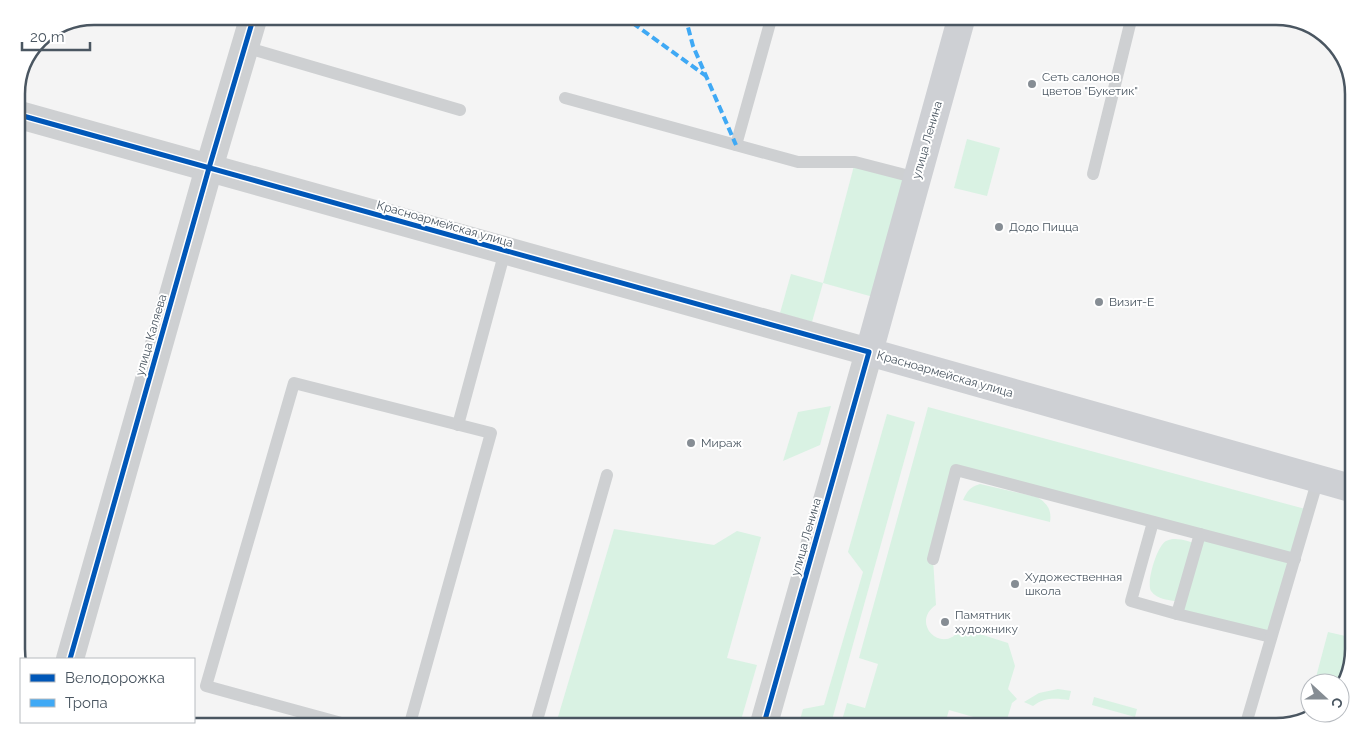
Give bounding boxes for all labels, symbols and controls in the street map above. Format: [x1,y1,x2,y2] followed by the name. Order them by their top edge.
[22,20,90,52] scale bar
[30,28,65,46] text: 20 m
[1042,70,1138,98] place label: Сеть салонов цветов "Букетик"
[1026,78,1038,90] marker: Сеть салонов цветов "Букетик"
[909,99,945,181] street label: улица Ленина
[375,198,515,250] street label: Красноармейская улица
[1009,220,1078,234] place label: Додо Пицца
[993,221,1005,233] marker: Додо Пицца
[133,293,169,377] street label: улица Каляева
[1109,295,1154,309] place label: Визит-Е
[1093,296,1105,308] marker: Визит-Е
[875,348,1015,400] street label: Красноармейская улица
[701,436,743,450] place label: Мираж
[685,437,697,449] marker: Мираж
[788,496,824,578] street label: улица Ленина
[1025,570,1122,598] place label: Художественная школа
[1009,578,1021,590] marker: Художественная школа
[955,608,1018,636] place label: Памятник художнику
[939,616,951,628] marker: Памятник художнику
[20,658,195,723] legend
[65,669,165,687] text: Велодорожка
[1300,673,1350,723] north arrow
[65,694,108,712] text: Тропа
[1328,695,1346,710] text: С

